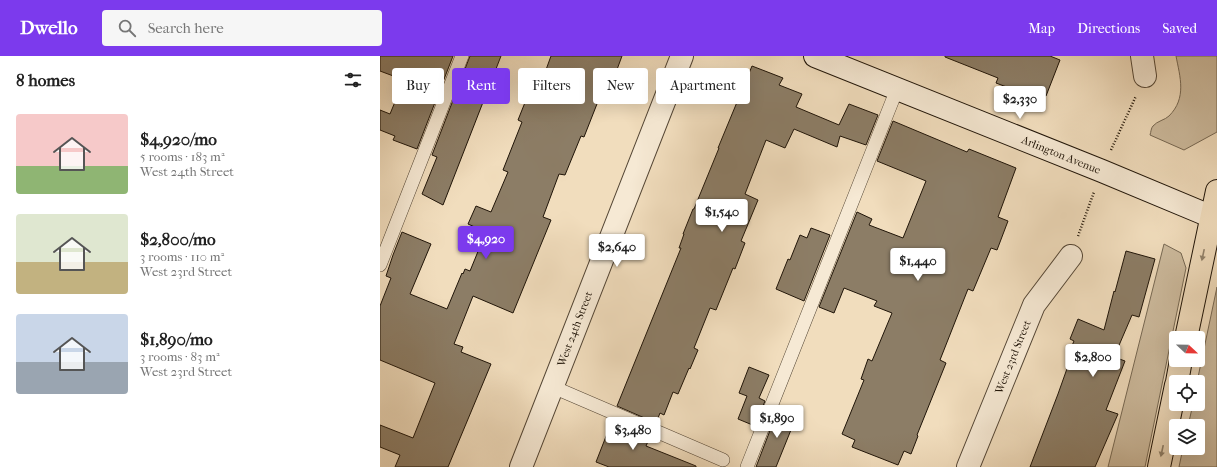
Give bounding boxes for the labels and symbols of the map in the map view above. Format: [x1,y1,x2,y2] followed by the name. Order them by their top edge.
[987,86,1053,120] pin: $2,330
[1019,133,1103,177] street label: Arlington Avenue
[689,199,755,233] pin: $1,540
[453,226,519,260] pin: $4,920
[584,234,650,268] pin: $2,640
[885,248,951,282] pin: $1,440
[1199,248,1205,261] one-way arrow
[554,289,595,369] street label: West 24th Street
[992,318,1034,397] street label: West 23rd Street
[1169,331,1205,367] north arrow
[1060,344,1126,378] pin: $2,800
[744,405,810,439] pin: $1,890
[600,417,666,451] pin: $3,480
[1159,445,1165,457] one-way arrow

